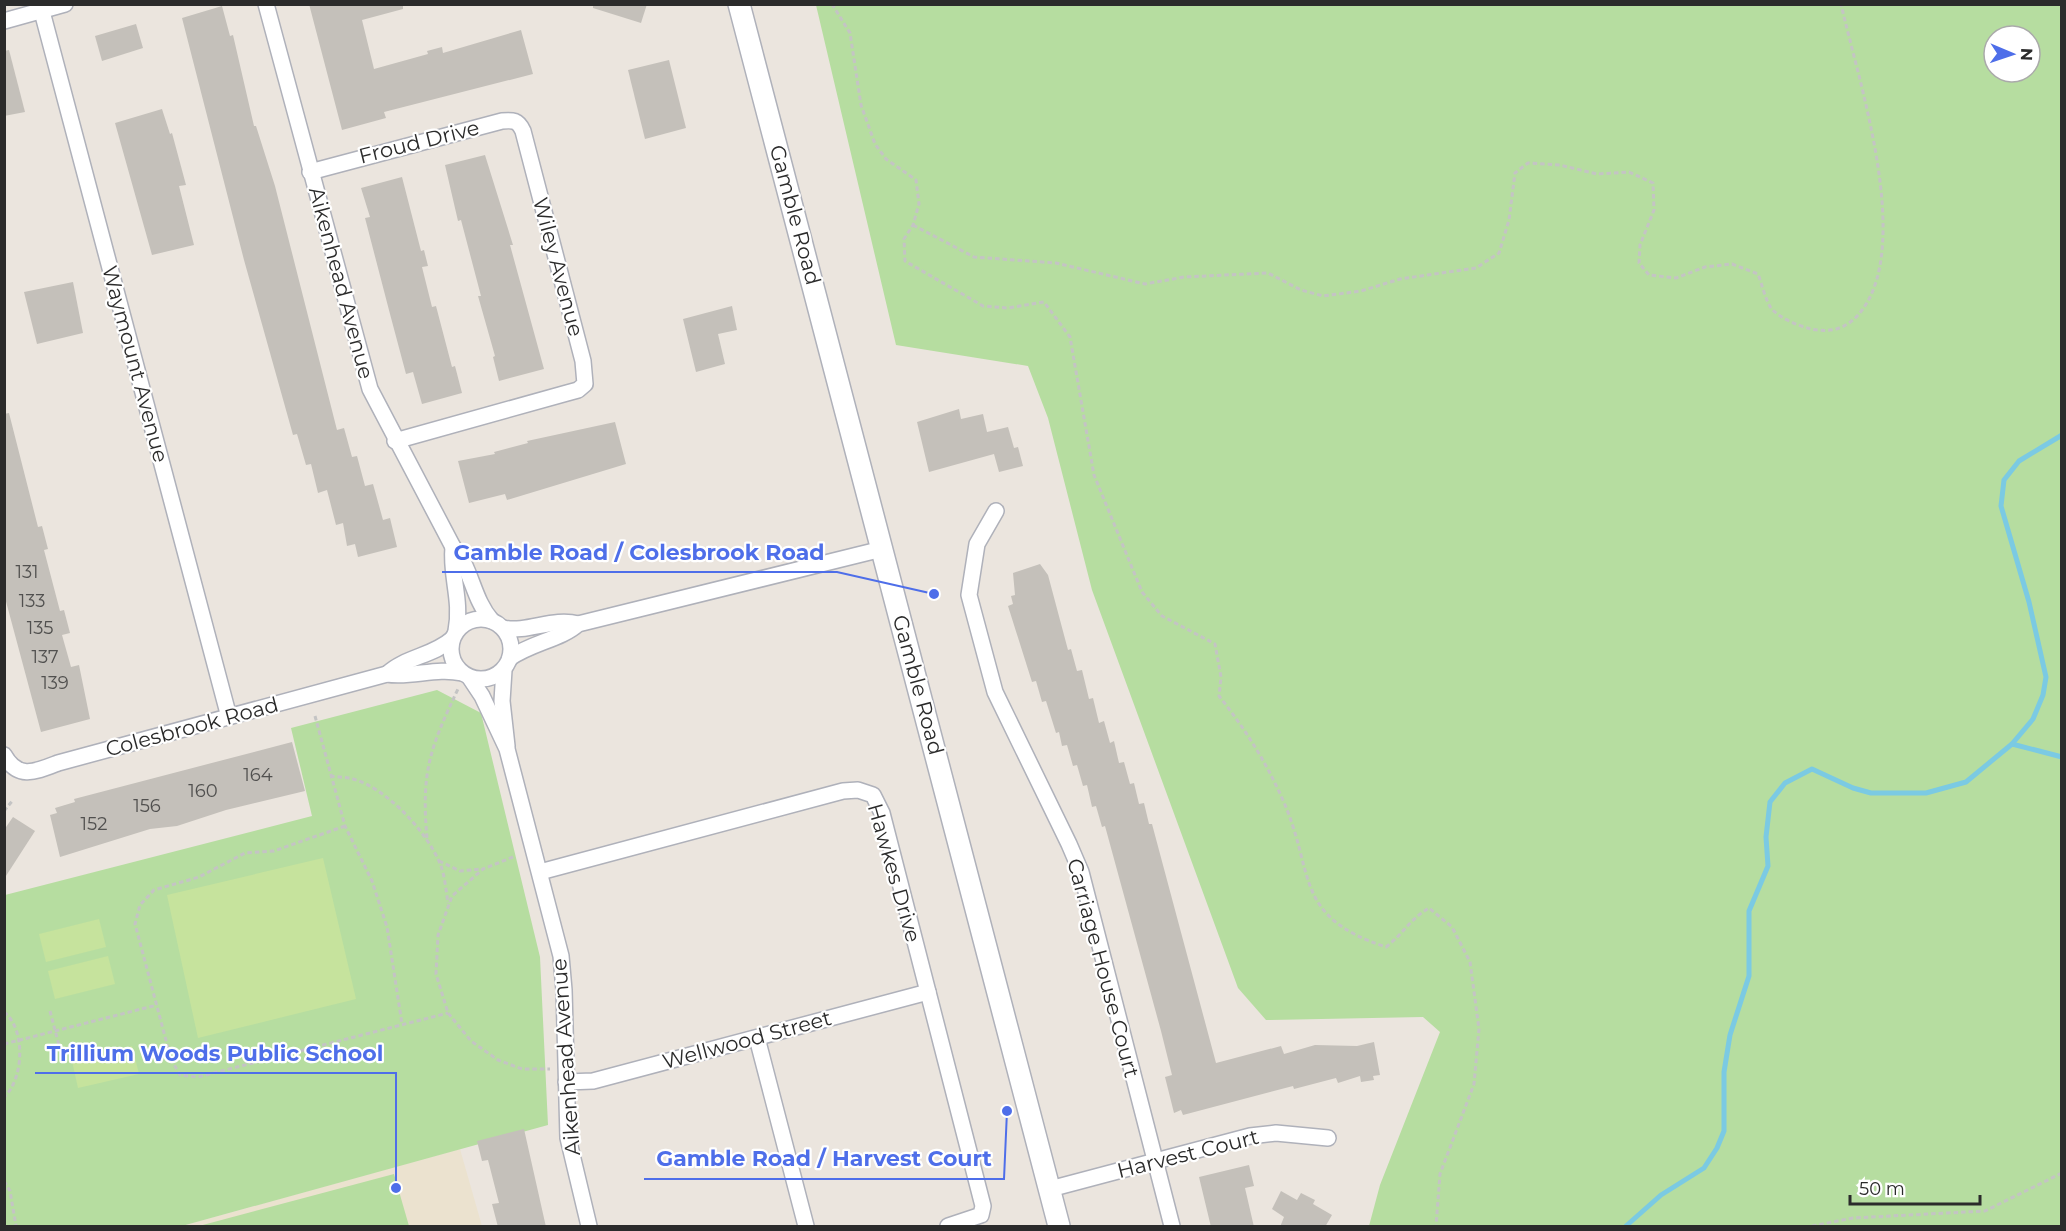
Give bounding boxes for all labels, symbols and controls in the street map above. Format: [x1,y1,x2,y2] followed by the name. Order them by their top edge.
[1982,24,2042,84] north arrow
[2017,48,2036,61] text: N
[356,114,482,169] street label: Froud Drive
[765,142,826,288] street label: Gamble Road
[304,184,379,382] street label: Aikenhead Avenue
[528,195,589,339] street label: Wiley Avenue
[97,263,174,465] street label: Waymount Avenue
[442,532,837,572] callout: Gamble Road / Colesbrook Road
[453,539,825,566] text: Gamble Road / Colesbrook Road
[15,561,39,583] house number: 131
[19,590,45,612] house number: 133
[888,612,949,758] street label: Gamble Road
[27,617,53,639] house number: 135
[31,646,59,668] house number: 137
[41,672,69,694] house number: 139
[103,691,281,762] street label: Colesbrook Road
[243,764,273,786] house number: 164
[188,780,218,802] house number: 160
[133,795,161,817] house number: 156
[863,801,926,945] street label: Hawkes Drive
[81,813,107,835] house number: 152
[1062,855,1145,1080] street label: Carriage House Court
[546,958,585,1156] street label: Aikenhead Avenue
[660,1005,834,1074] street label: Wellwood Street
[35,1033,396,1073] callout: Trillium Woods Public School
[47,1040,383,1067] text: Trillium Woods Public School
[1114,1124,1261,1183] street label: Harvest Court
[644,1139,1004,1179] callout: Gamble Road / Harvest Court
[656,1145,992,1172] text: Gamble Road / Harvest Court
[1850,1168,1980,1206] scale bar
[1859,1178,1905,1200] text: 50 m

